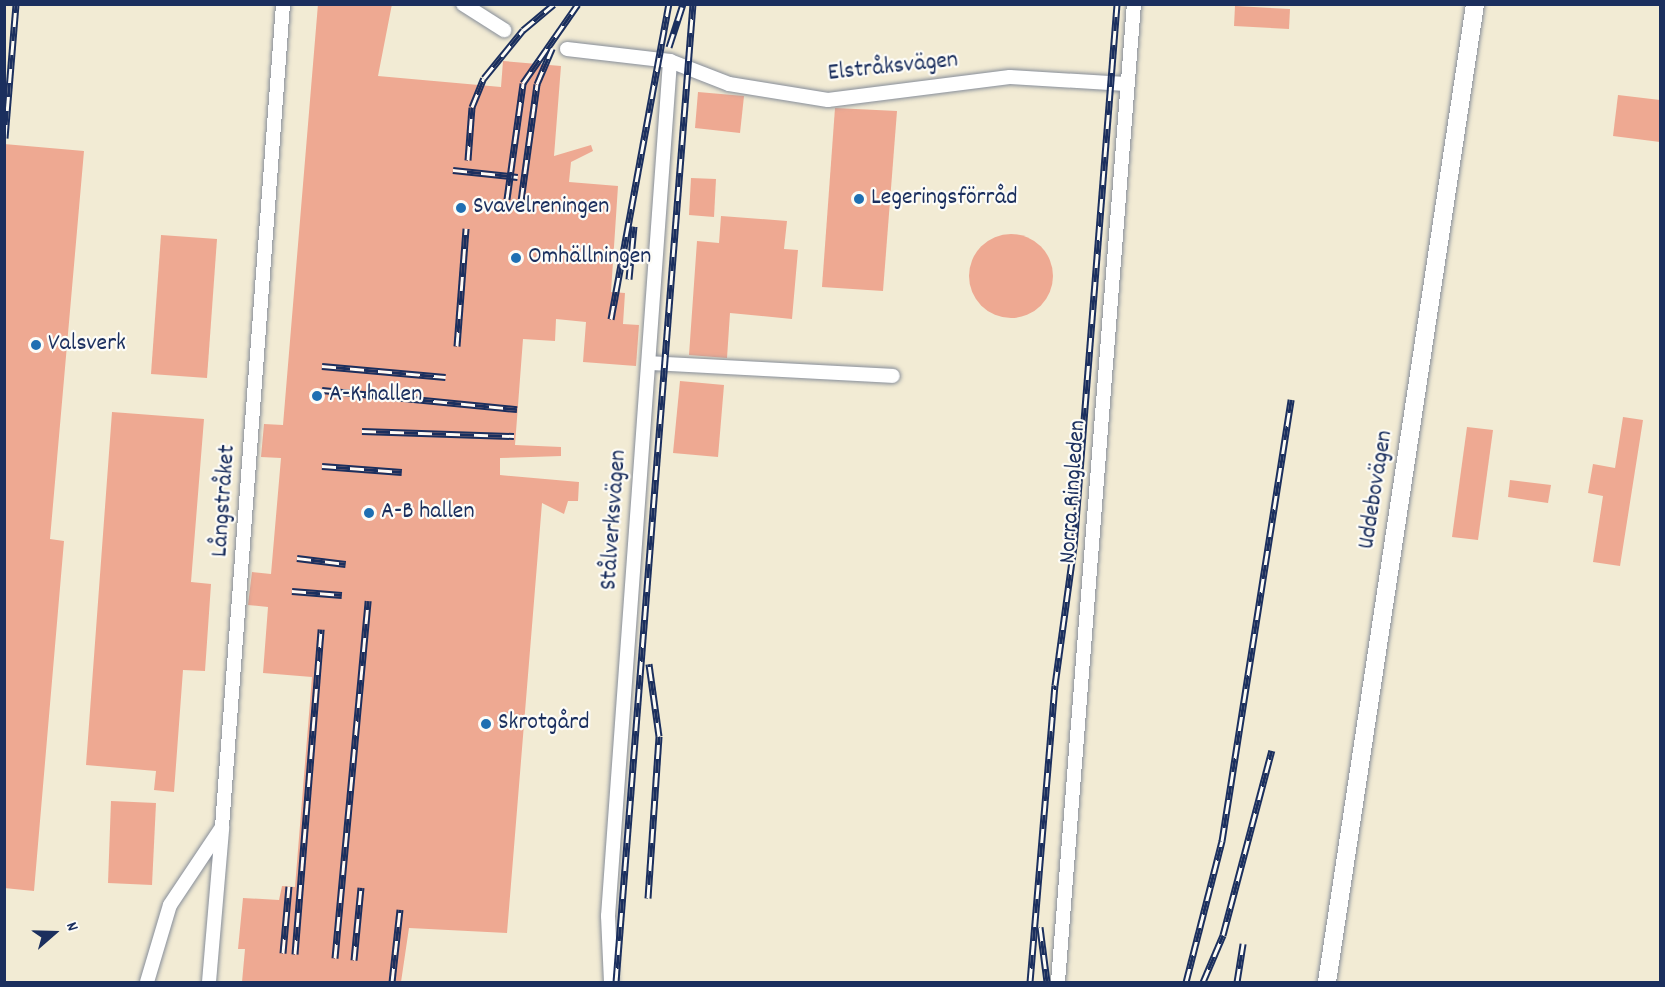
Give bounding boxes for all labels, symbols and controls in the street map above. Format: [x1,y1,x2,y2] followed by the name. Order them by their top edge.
[827,47,959,89] street label: Elstråksvägen
[871,185,1018,213] place label: Legeringsförråd
[852,192,866,206] marker: Legeringsförråd
[473,194,609,222] place label: Svavelreningen
[454,201,468,215] marker: Svavelreningen
[528,244,651,272] place label: Omhällningen
[509,251,523,265] marker: Omhällningen
[48,331,126,359] place label: Valsverk
[29,338,43,352] marker: Valsverk
[329,382,422,410] place label: A-K hallen
[310,389,324,403] marker: A-K hallen
[1055,419,1093,565] street label: Norra Ringleden
[1353,429,1401,551] street label: Uddebovägen
[207,444,243,558] street label: Långstråket
[596,449,634,591] street label: Stålverksvägen
[381,499,475,527] place label: A-B hallen
[362,506,376,520] marker: A-B hallen
[498,710,590,738] place label: Skrotgård
[479,717,493,731] marker: Skrotgård
[24,903,84,963] north arrow
[59,919,84,934] text: N

